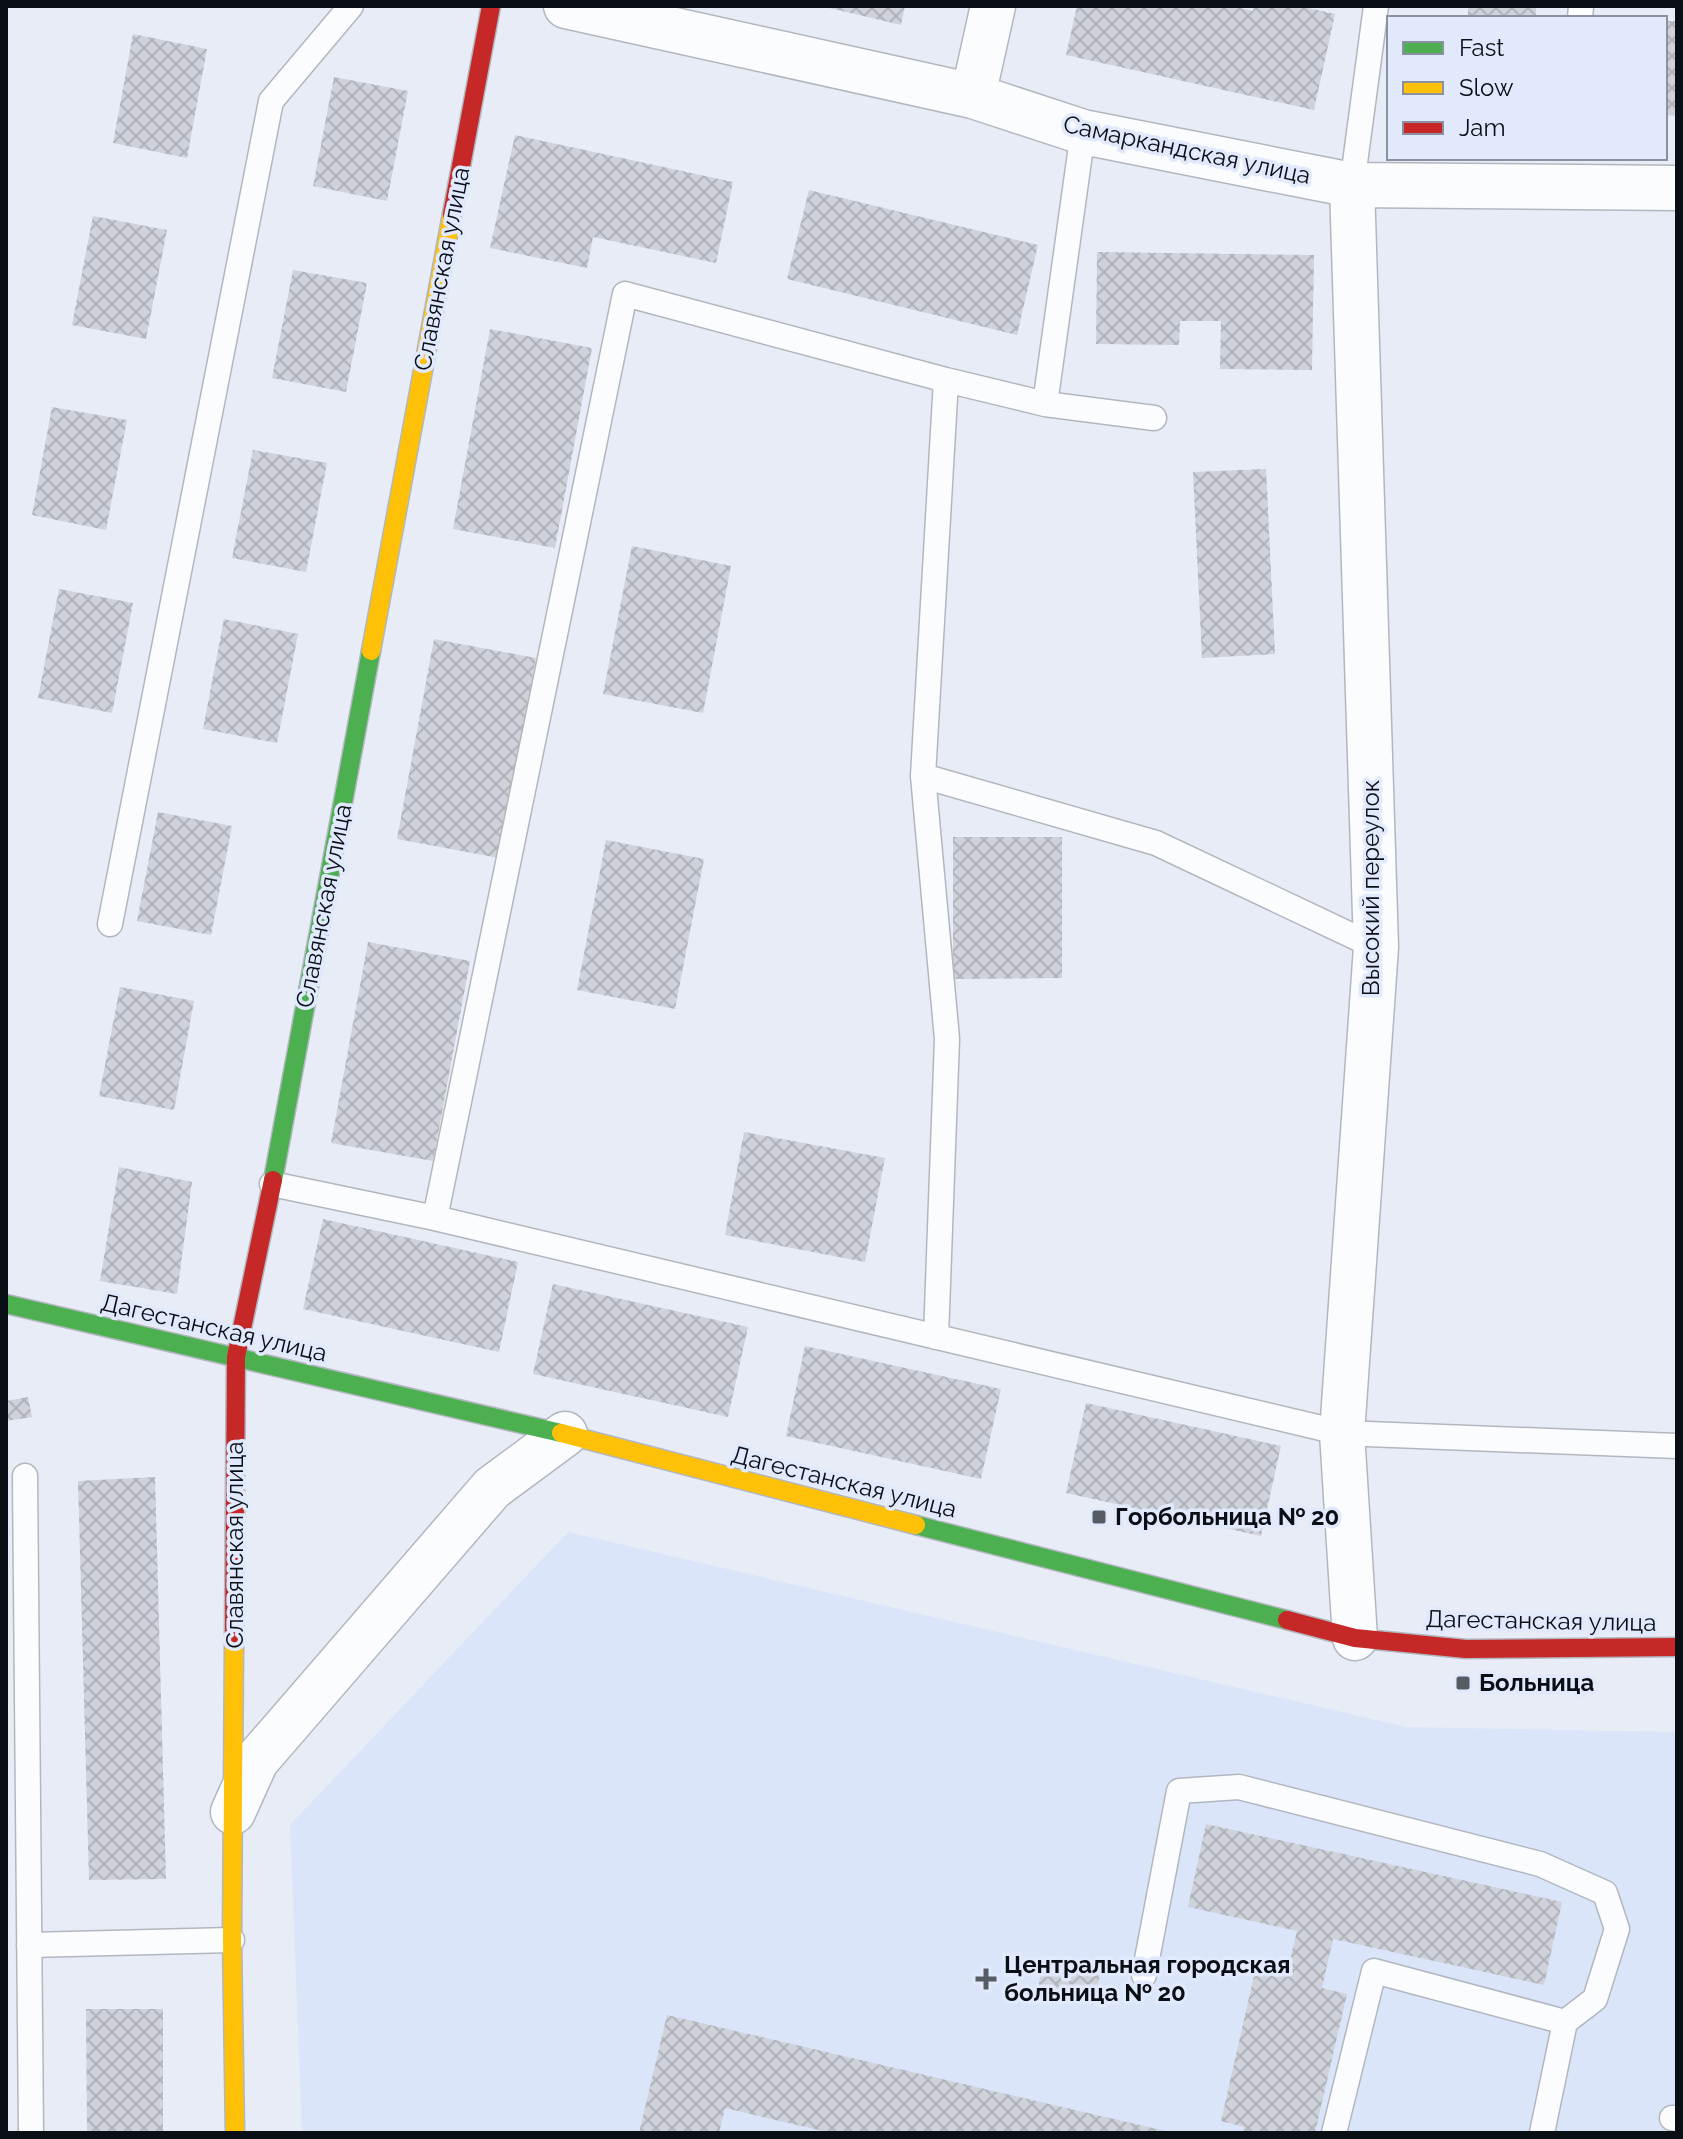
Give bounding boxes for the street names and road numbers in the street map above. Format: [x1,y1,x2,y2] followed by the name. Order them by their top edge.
[1061,109,1313,190] street label: Самаркандская улица
[408,165,475,373] street label: Славянская улица
[1356,780,1385,996] street label: Высокий переулок
[290,802,357,1010] street label: Славянская улица
[98,1287,330,1368] street label: Дагестанская улица
[729,1440,960,1524] street label: Дагестанская улица
[220,1442,249,1648] street label: Славянская улица
[1425,1604,1657,1637] street label: Дагестанская улица

